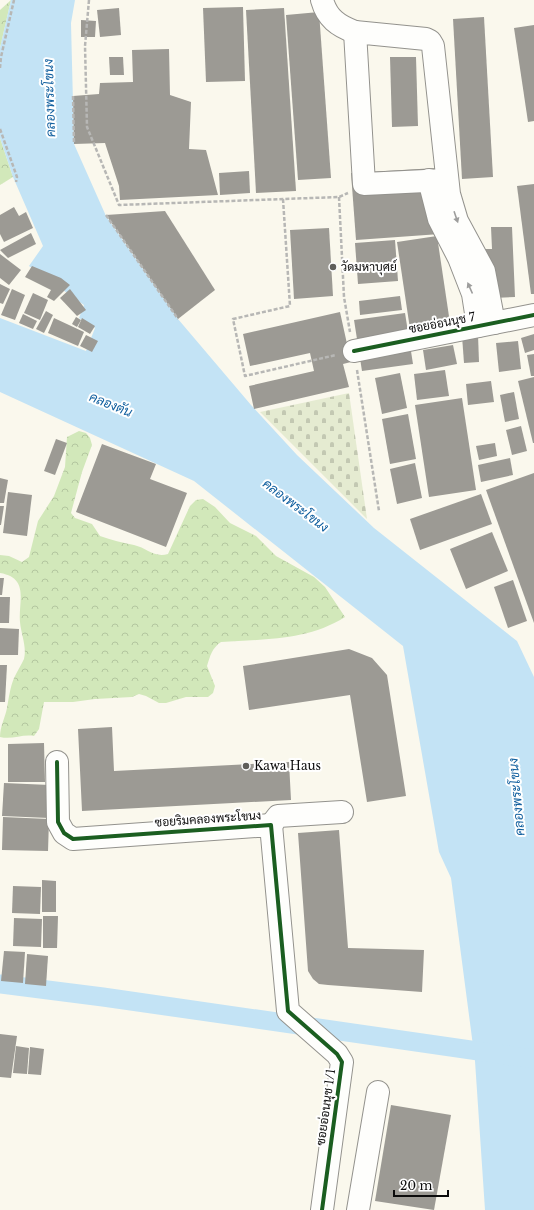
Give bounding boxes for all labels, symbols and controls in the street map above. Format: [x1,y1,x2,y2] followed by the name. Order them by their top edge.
[40,58,59,137] water label: คลองพระโขนง
[454,211,460,223] one-way arrow
[341,259,397,276] place label: วัดมหาบุศย์
[328,262,338,272] marker: วัดมหาบุศย์
[467,282,473,293] one-way arrow
[407,309,478,338] street label: ซอยอ่อนนุช 7
[87,388,136,421] water label: คลองตัน
[259,475,332,536] water label: คลองพระโขนง
[505,757,528,837] water label: คลองพระโขนง
[254,758,321,773] place label: Kawa Haus
[241,761,251,771] marker: Kawa Haus
[154,807,262,830] street label: ซอยริมคลองพระโขนง
[313,1067,340,1147] street label: ซอยอ่อนนุช 1/1
[394,1172,448,1198] scale bar
[400,1178,432,1193] text: 20 m

